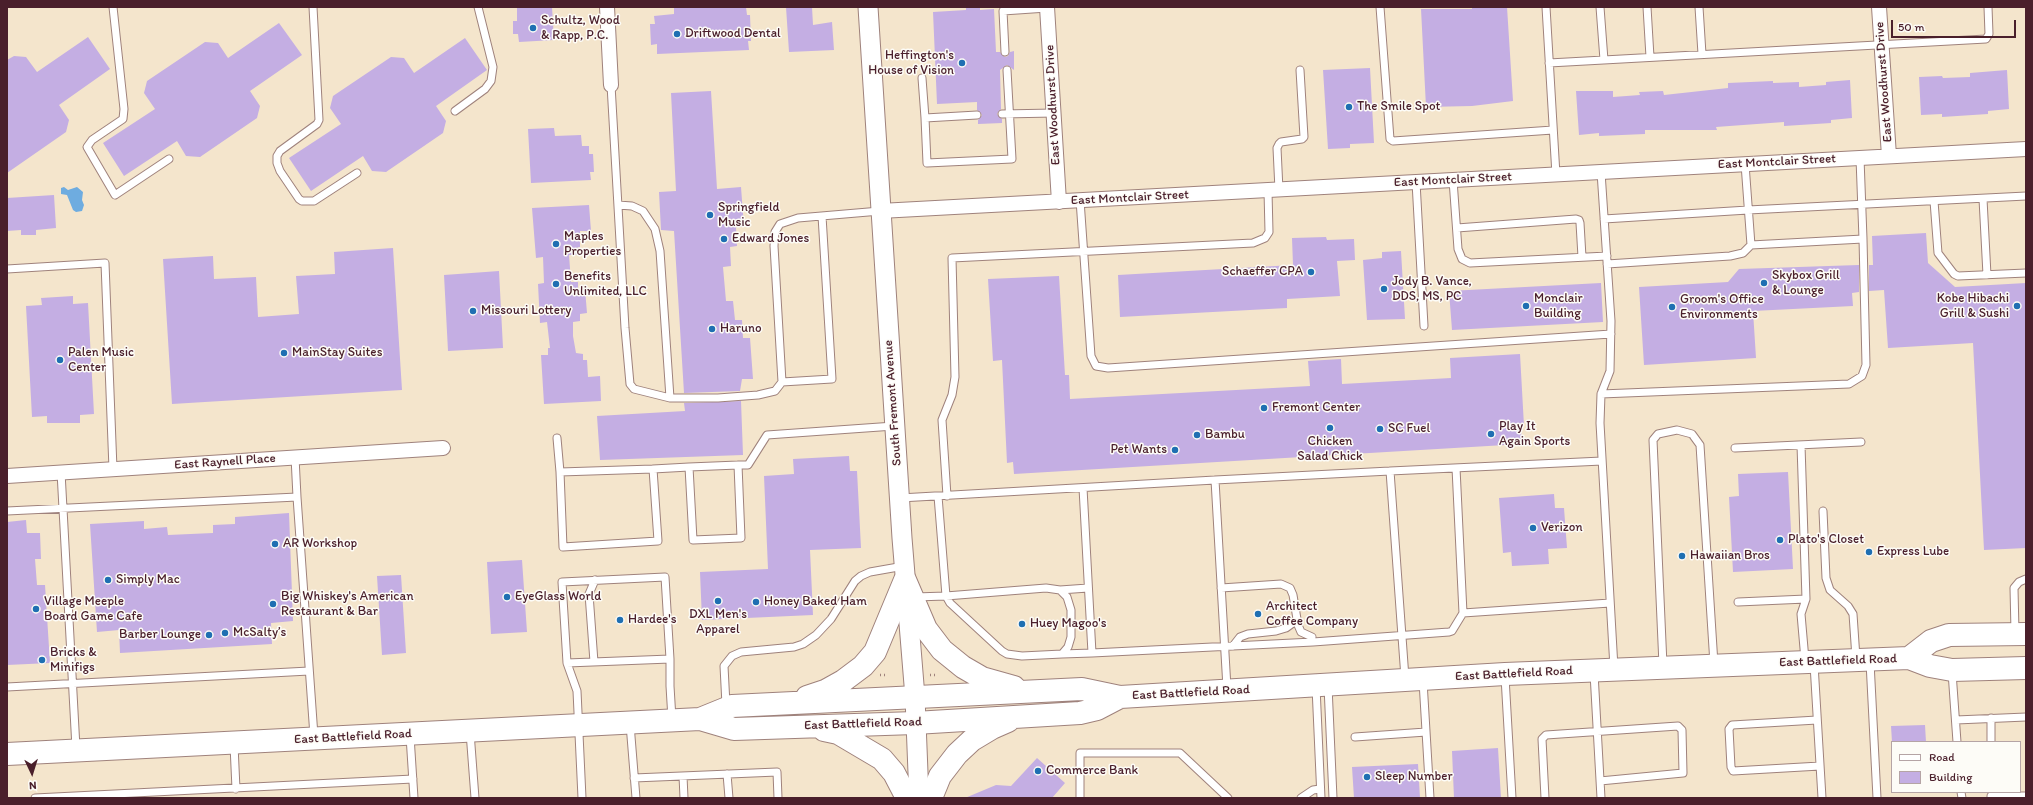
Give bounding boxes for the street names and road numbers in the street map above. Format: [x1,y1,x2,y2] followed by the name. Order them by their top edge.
[1872,21,1896,143] street label: East Woodhurst Drive
[1042,44,1064,166] street label: East Woodhurst Drive
[1718,151,1836,173] street label: East Montclair Street
[1394,169,1512,191] street label: East Montclair Street
[1071,187,1189,209] street label: East Montclair Street
[881,339,905,467] street label: South Fremont Avenue
[174,451,276,473] street label: East Raynell Place
[1779,651,1897,671] street label: East Battlefield Road
[1455,663,1573,685] street label: East Battlefield Road
[1132,682,1250,704] street label: East Battlefield Road
[804,714,922,734] street label: East Battlefield Road
[294,726,412,748] street label: East Battlefield Road

